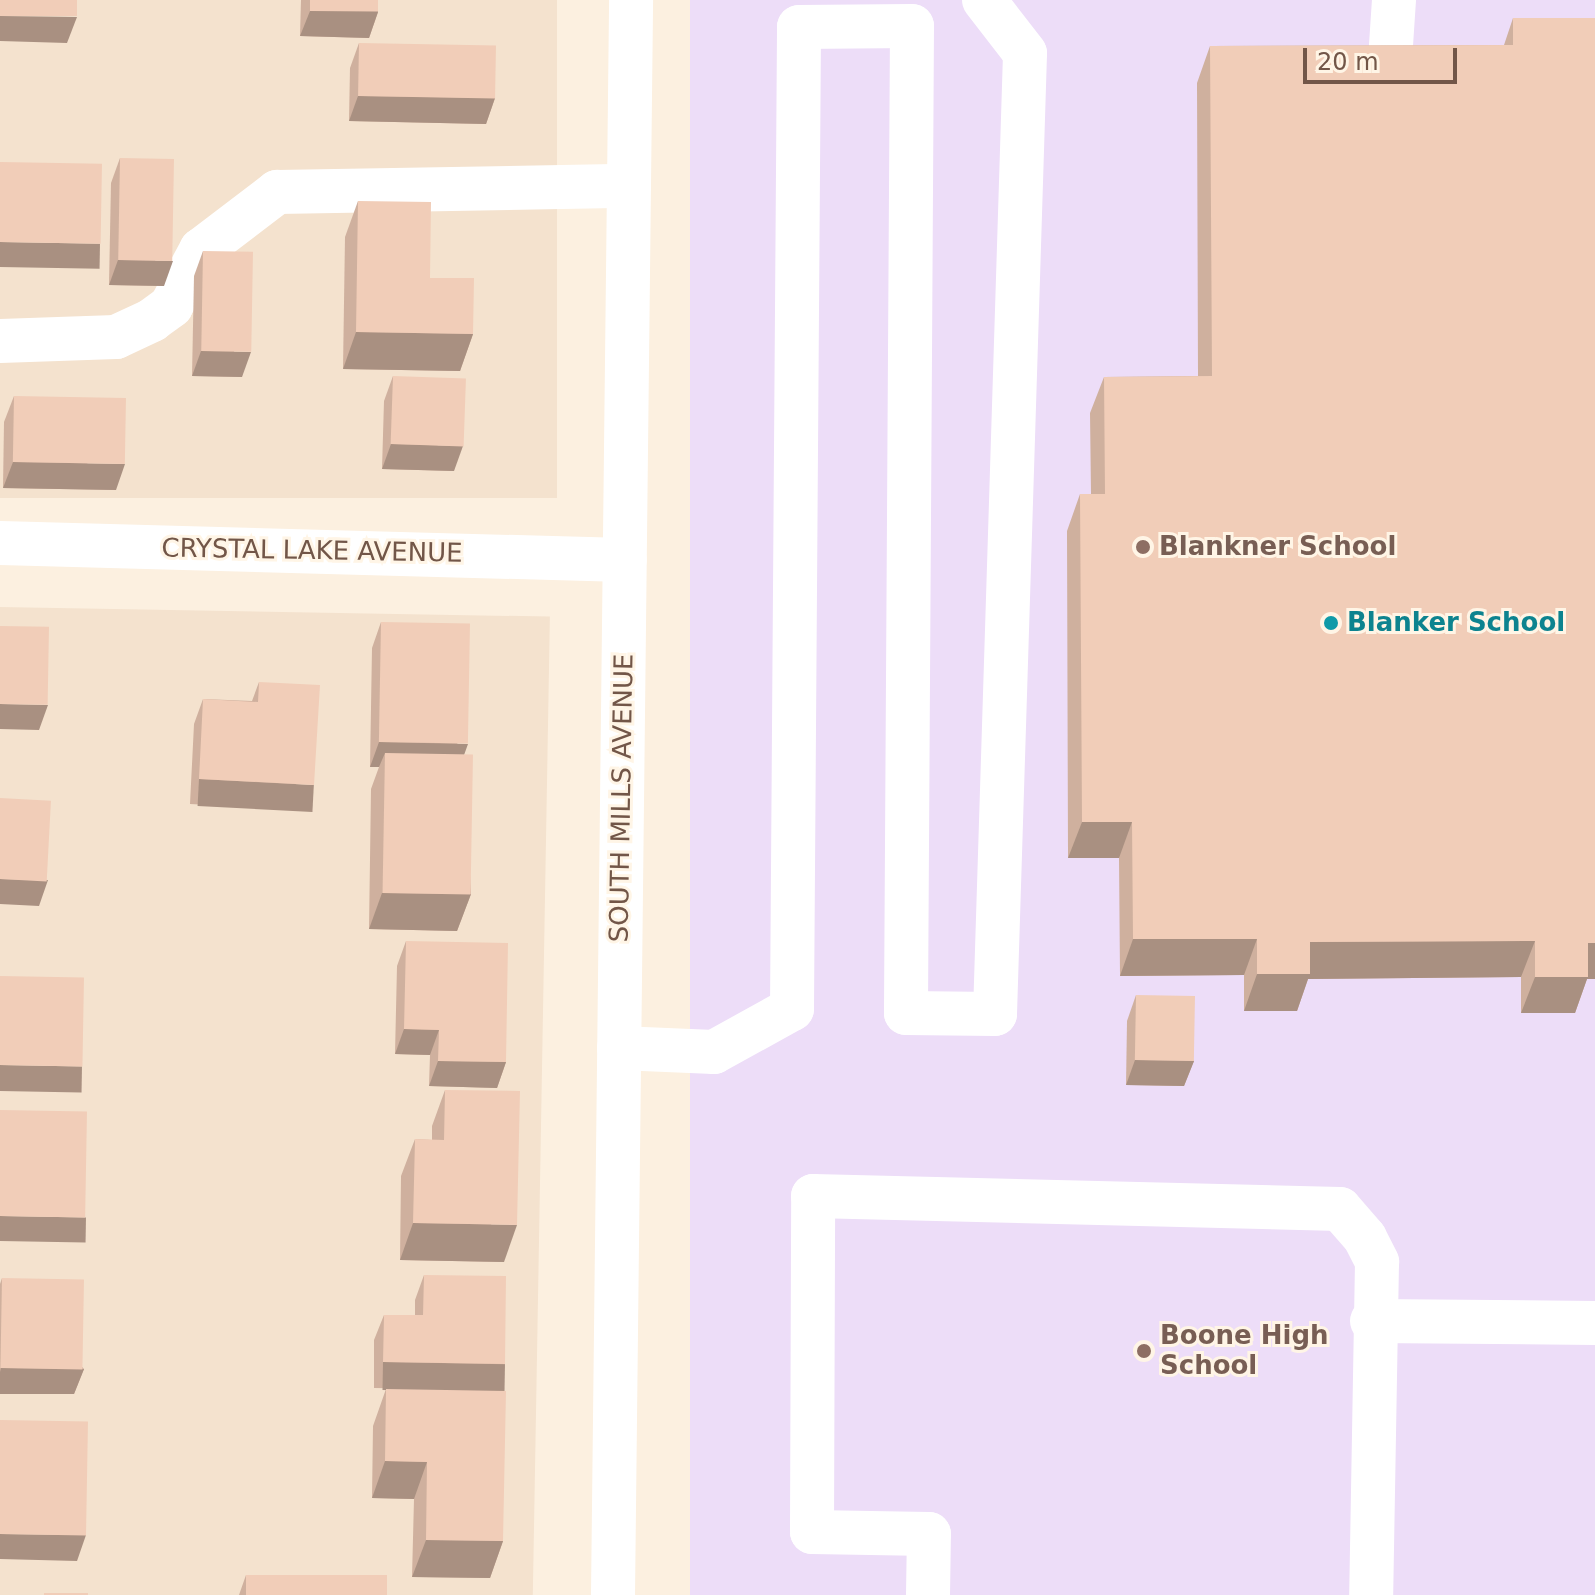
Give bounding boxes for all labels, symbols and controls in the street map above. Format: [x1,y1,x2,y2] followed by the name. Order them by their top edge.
[1307,32,1461,82] scale bar
[1317,48,1379,76] text: 20 m
[1159,531,1396,563] place label: Blankner School
[161,533,463,569] street label: CRYSTAL LAKE AVENUE
[1134,538,1152,556] marker: Blankner School
[1347,607,1565,639] place label: Blanker School
[1322,614,1340,632] marker: Blanker School
[604,653,640,943] street label: SOUTH MILLS AVENUE
[1160,1320,1329,1382] place label: Boone High School
[1135,1342,1153,1360] marker: Boone High School

